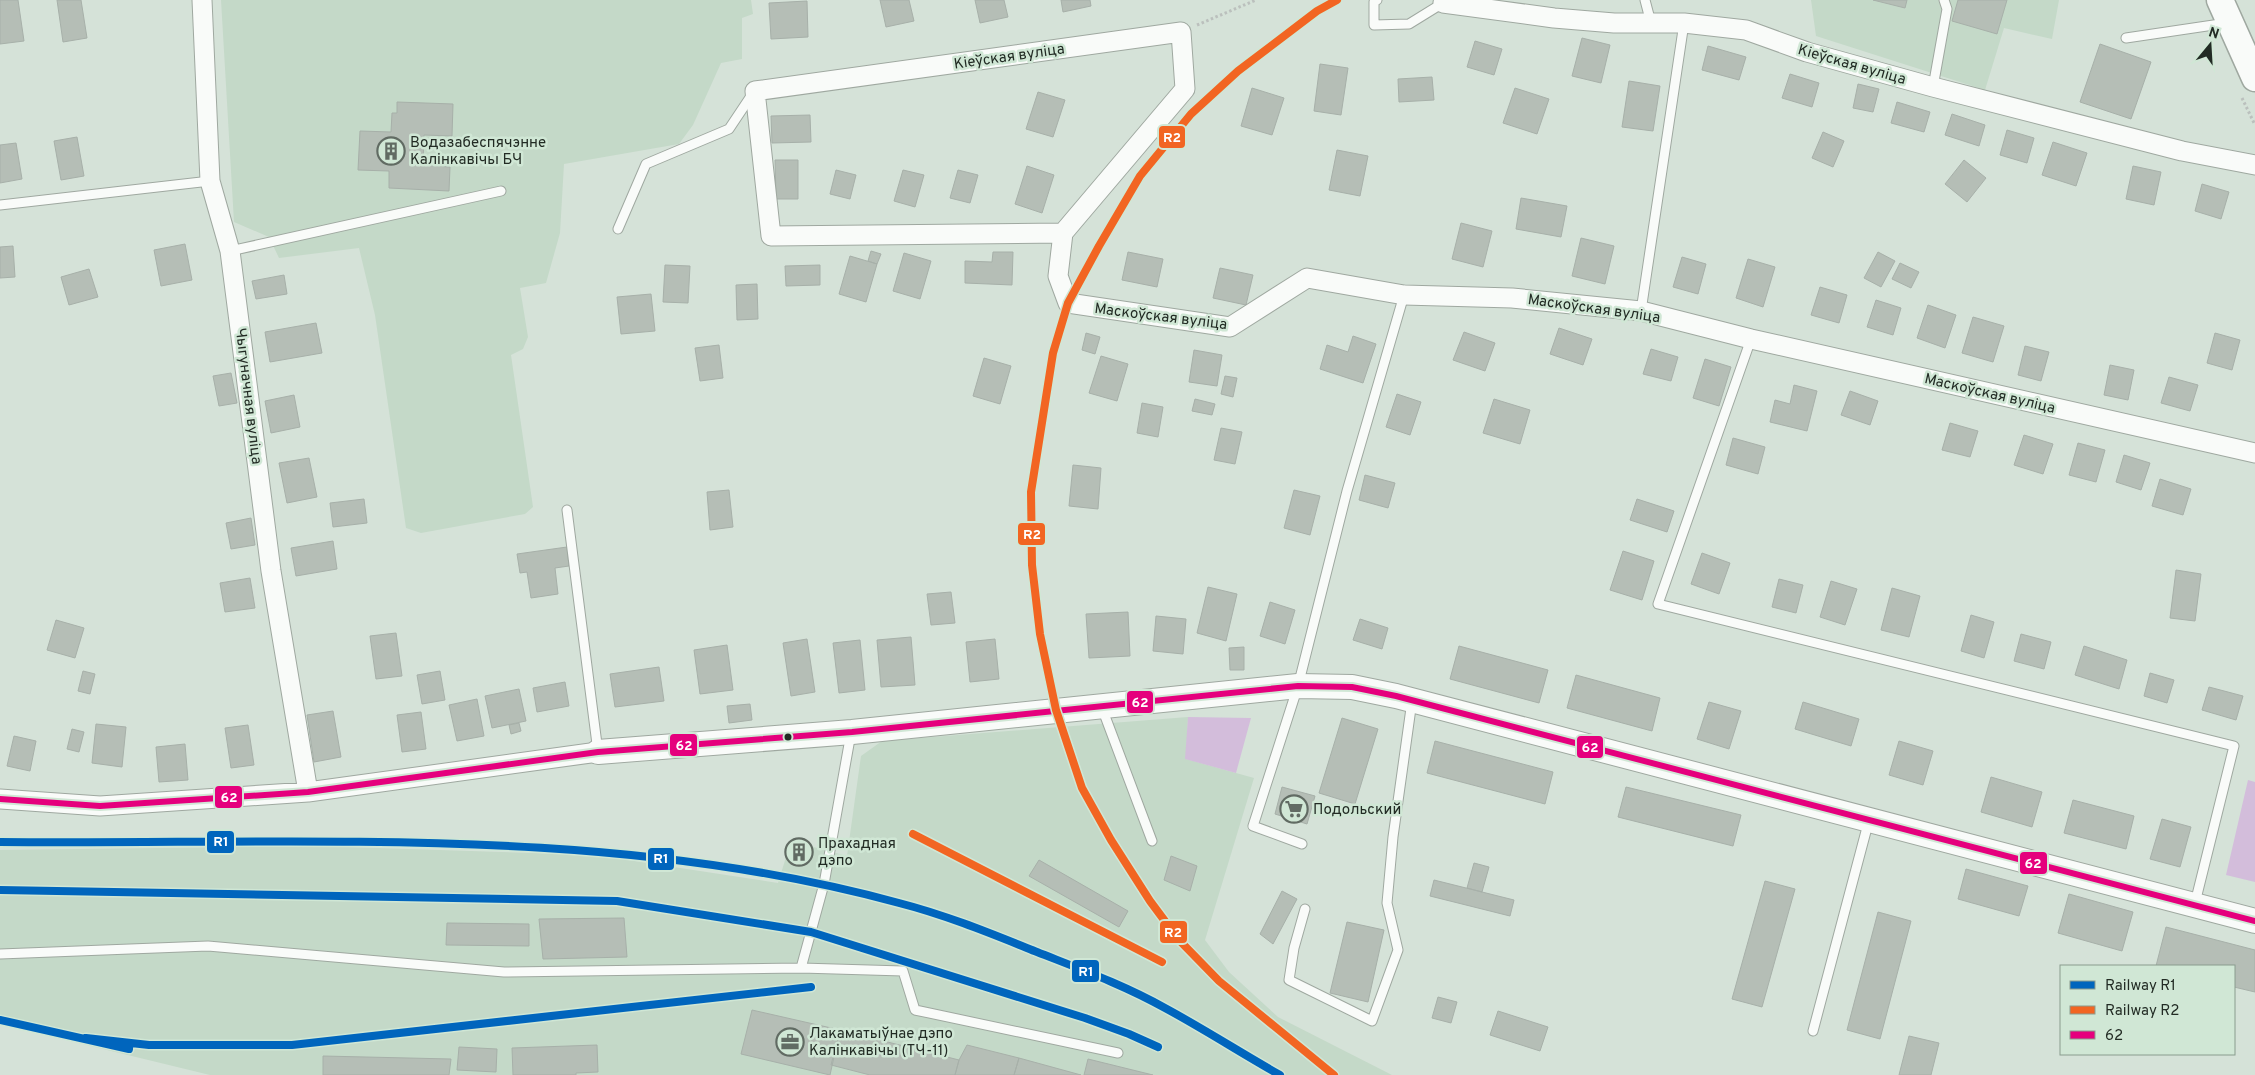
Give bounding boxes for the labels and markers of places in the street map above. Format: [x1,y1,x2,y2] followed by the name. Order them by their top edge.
[410,134,546,170] place label: Водазабеспячэнне Калінкавічы БЧ
[376,136,406,166] building icon: Водазабеспячэнне Калінкавічы БЧ
[783,732,793,742] unlabelled marker
[1279,794,1309,824] supermarket icon: Подольский
[1313,801,1401,820] place label: Подольский
[818,835,896,871] place label: Прахадная дэпо
[784,837,814,867] building icon: Прахадная дэпо
[809,1025,953,1061] place label: Лакаматыўнае дэпо Калінкавічы (ТЧ-11)
[775,1027,805,1057] office icon: Лакаматыўнае дэпо Калінкавічы (ТЧ-11)

